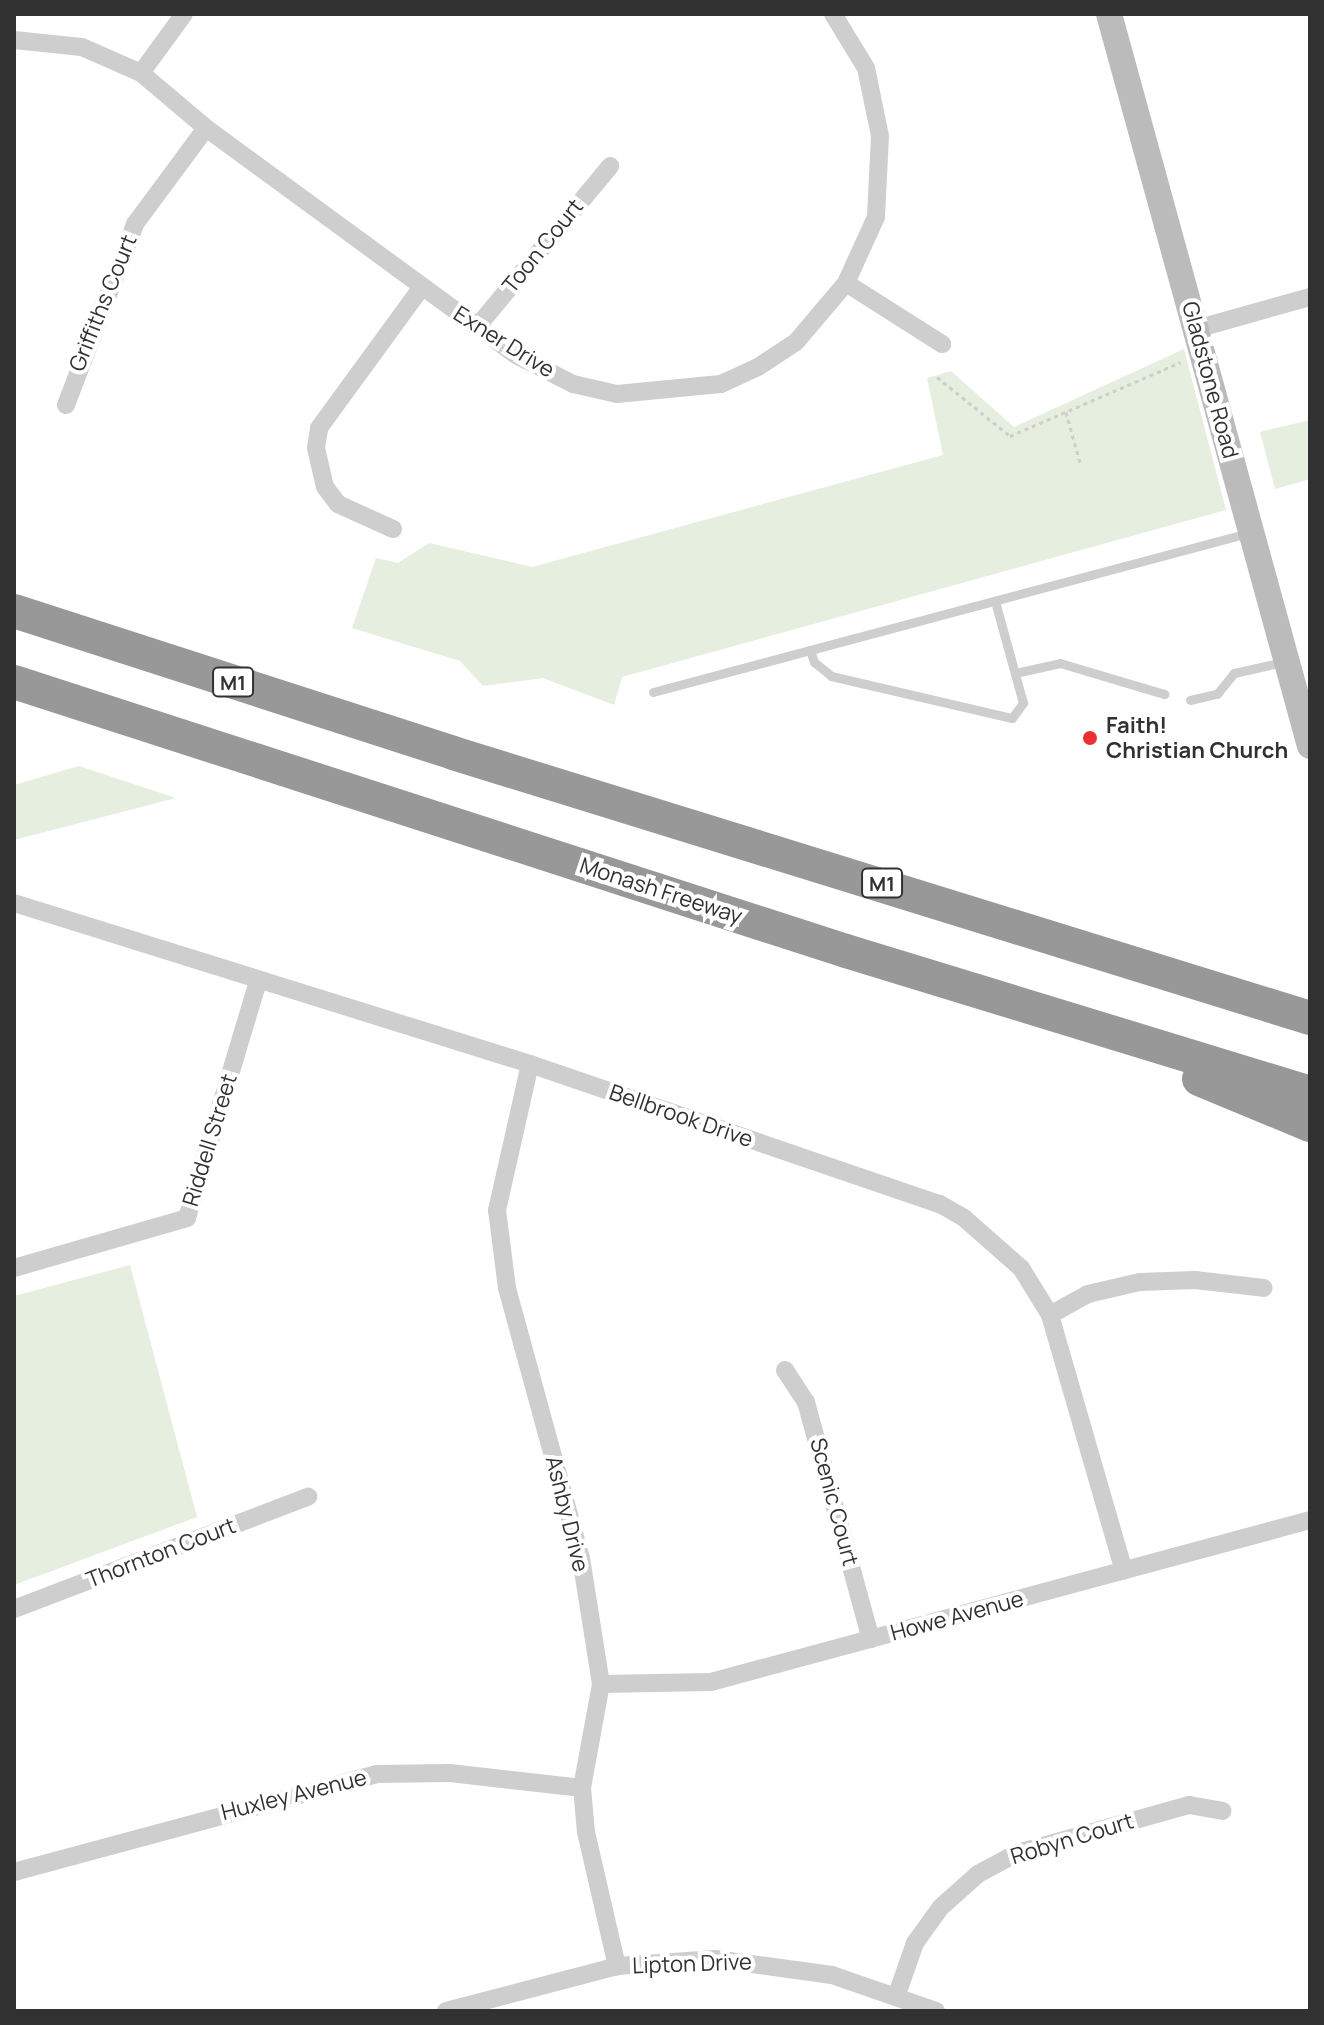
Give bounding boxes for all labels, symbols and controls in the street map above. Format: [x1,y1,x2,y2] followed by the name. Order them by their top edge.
[497,194,589,298] street label: Toon Court
[64,231,142,375] street label: Griffiths Court
[1176,299,1244,461] street label: Gladstone Road
[449,301,559,383] street label: Exner Drive
[211,666,255,698] road number: M1
[1106,712,1288,764] place label: Faith! Christian Church
[1081,729,1099,747] marker: Faith! Christian Church
[576,852,746,930] street label: Monash Freeway
[860,867,904,899] road number: M1
[177,1071,243,1209] street label: Riddell Street
[606,1079,756,1153] street label: Bellbrook Drive
[804,1435,864,1569] street label: Scenic Court
[540,1453,594,1575] street label: Ashby Drive
[83,1512,239,1594] street label: Thornton Court
[888,1586,1026,1646] street label: Howe Avenue
[219,1764,369,1826] street label: Huxley Avenue
[1007,1808,1137,1870] street label: Robyn Court
[632,1949,752,1979] street label: Lipton Drive

